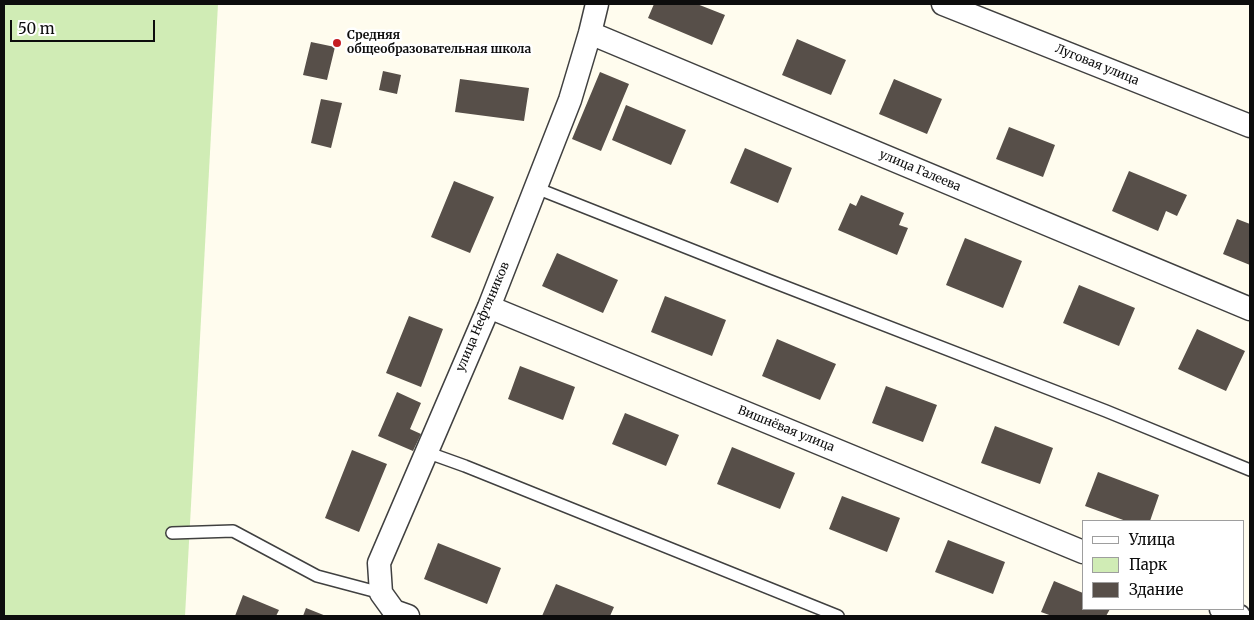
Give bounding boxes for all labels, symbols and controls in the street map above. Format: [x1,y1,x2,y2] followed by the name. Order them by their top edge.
[12,10,158,42] scale bar
[18,19,55,38] text: 50 m
[347,29,531,57] place label: Cредняя общеобразовательная школа
[331,37,343,49] marker: Cредняя общеобразовательная школа
[1053,42,1141,88] street label: Луговая улица
[877,147,963,195] street label: улица Галеева
[453,260,513,374] street label: улица Нефтяников
[736,403,836,455] street label: Вишнёвая улица
[1082,520,1244,610] legend
[1129,530,1175,549] text: Улица
[1129,555,1167,574] text: Парк
[1129,580,1183,599] text: Здание

